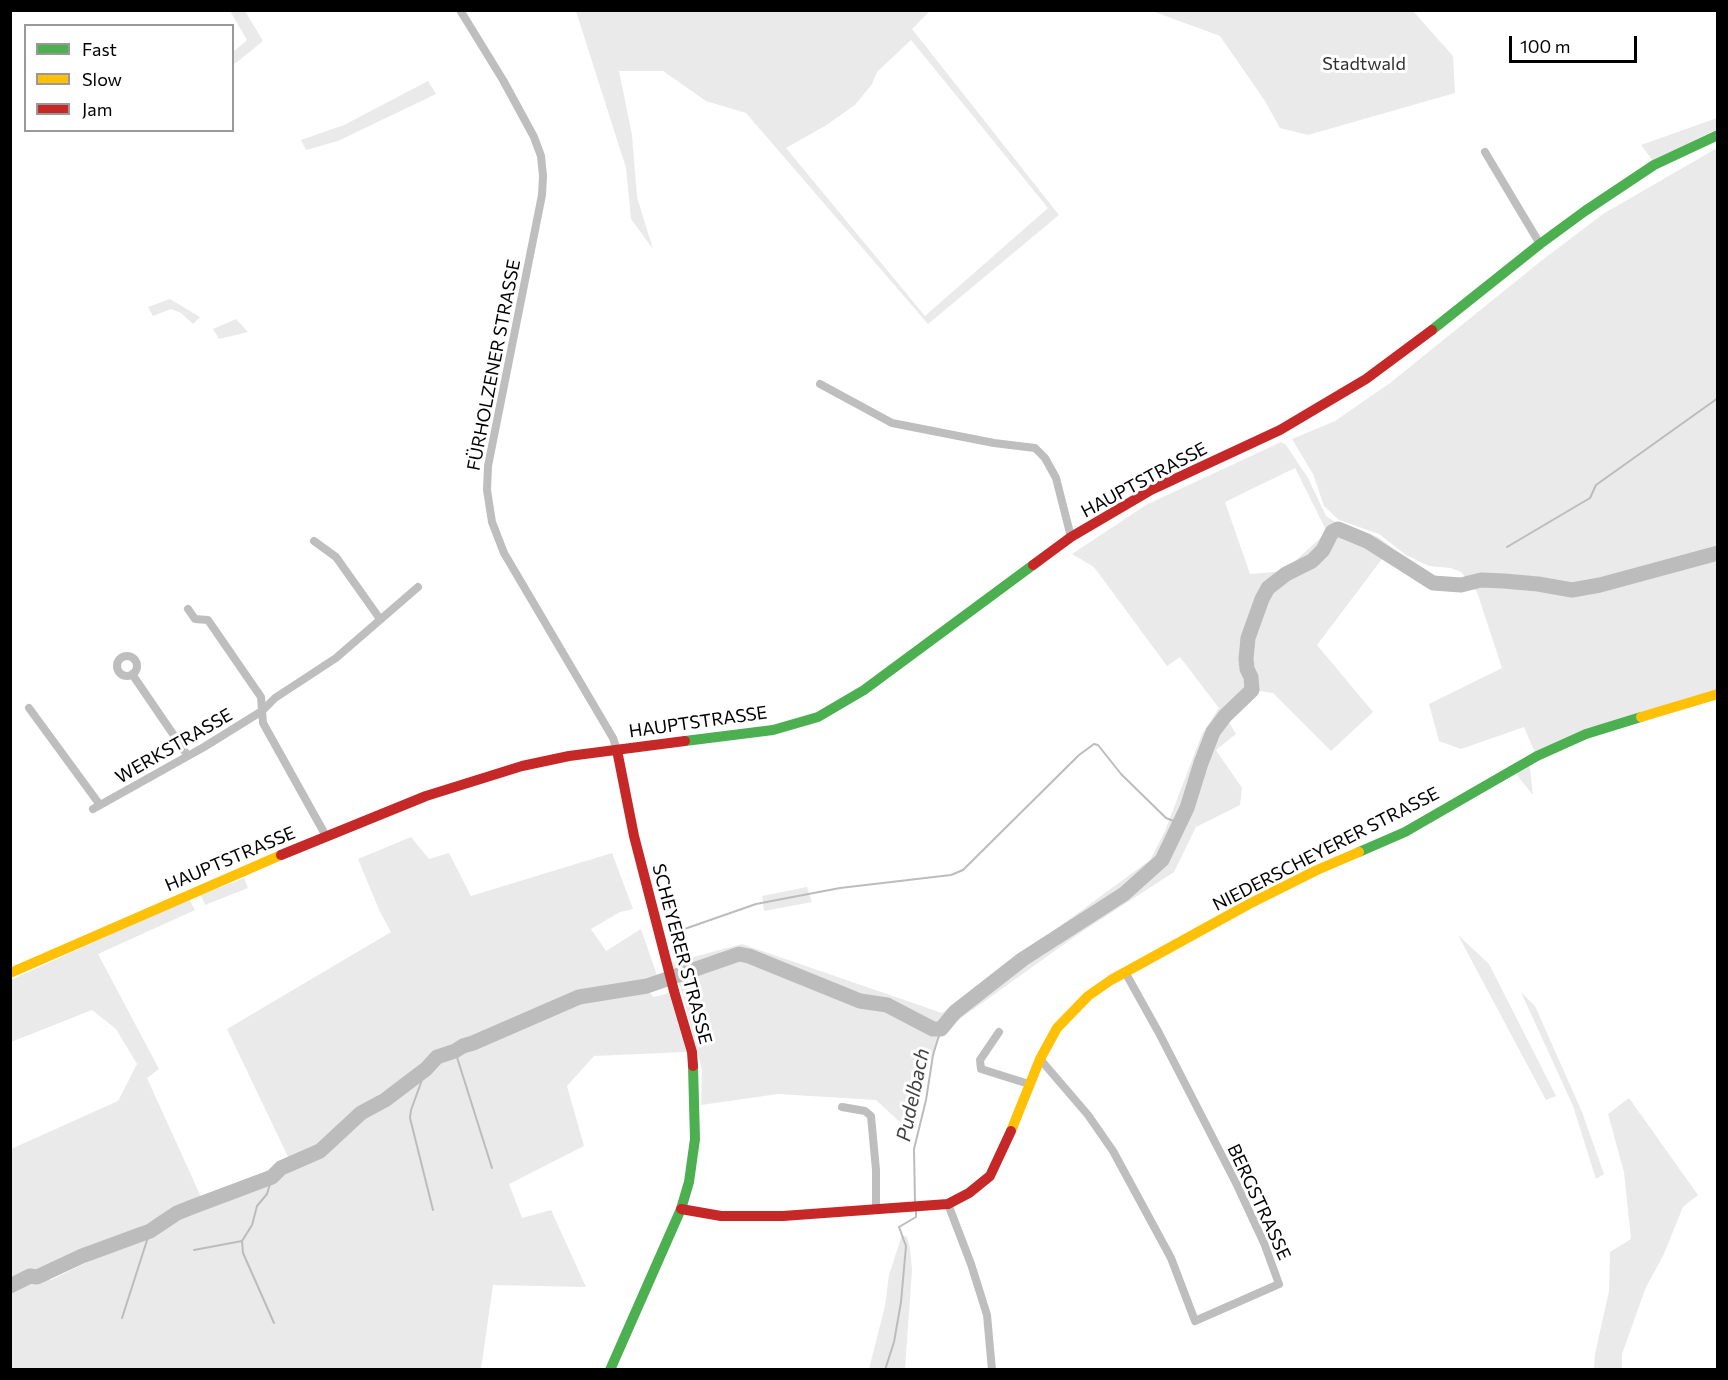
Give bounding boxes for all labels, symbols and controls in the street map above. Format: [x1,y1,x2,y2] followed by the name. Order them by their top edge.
[24,24,234,132] legend
[1512,24,1640,62] scale bar
[1520,35,1570,57] text: 100 m
[82,38,117,60] text: Fast
[1322,53,1406,75] park label: Stadtwald
[82,68,122,90] text: Slow
[82,98,112,120] text: Jam
[463,258,525,472] street label: FÜRHOLZENER STRASSE
[1077,438,1211,522] street label: HAUPTSTRASSE
[627,702,769,742] street label: HAUPTSTRASSE
[112,704,236,788] street label: WERKSTRASSE
[1209,782,1443,916] street label: NIEDERSCHEYERER STRASSE
[162,822,298,896] street label: HAUPTSTRASSE
[648,861,716,1047] street label: SCHEYERER STRASSE
[891,1046,935,1144] water label: Pudelbach
[1223,1141,1295,1263] street label: BERGSTRASSE

